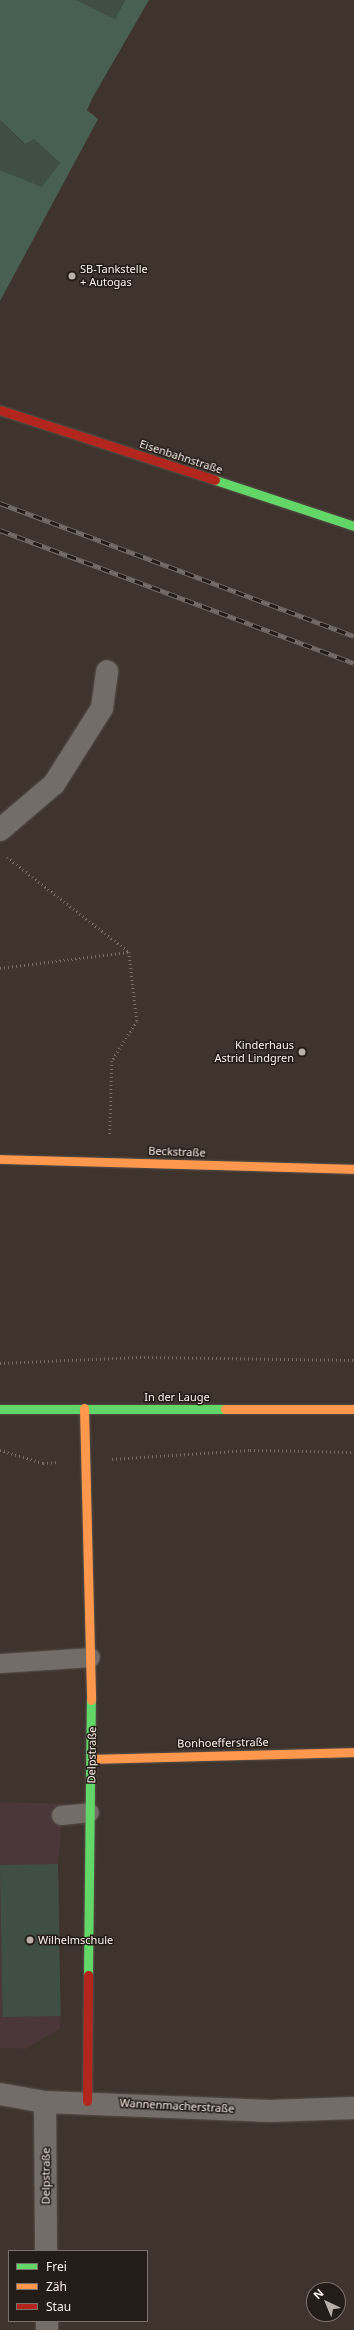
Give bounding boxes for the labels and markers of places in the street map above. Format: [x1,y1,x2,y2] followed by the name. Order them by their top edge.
[80,263,148,289] place label: SB-Tankstelle + Autogas
[67,271,77,281] marker: SB-Tankstelle + Autogas
[214,1039,294,1065] place label: Kinderhaus Astrid Lindgren
[297,1047,307,1057] marker: Kinderhaus Astrid Lindgren
[38,1933,113,1947] place label: Wilhelmschule
[25,1935,35,1945] marker: Wilhelmschule

